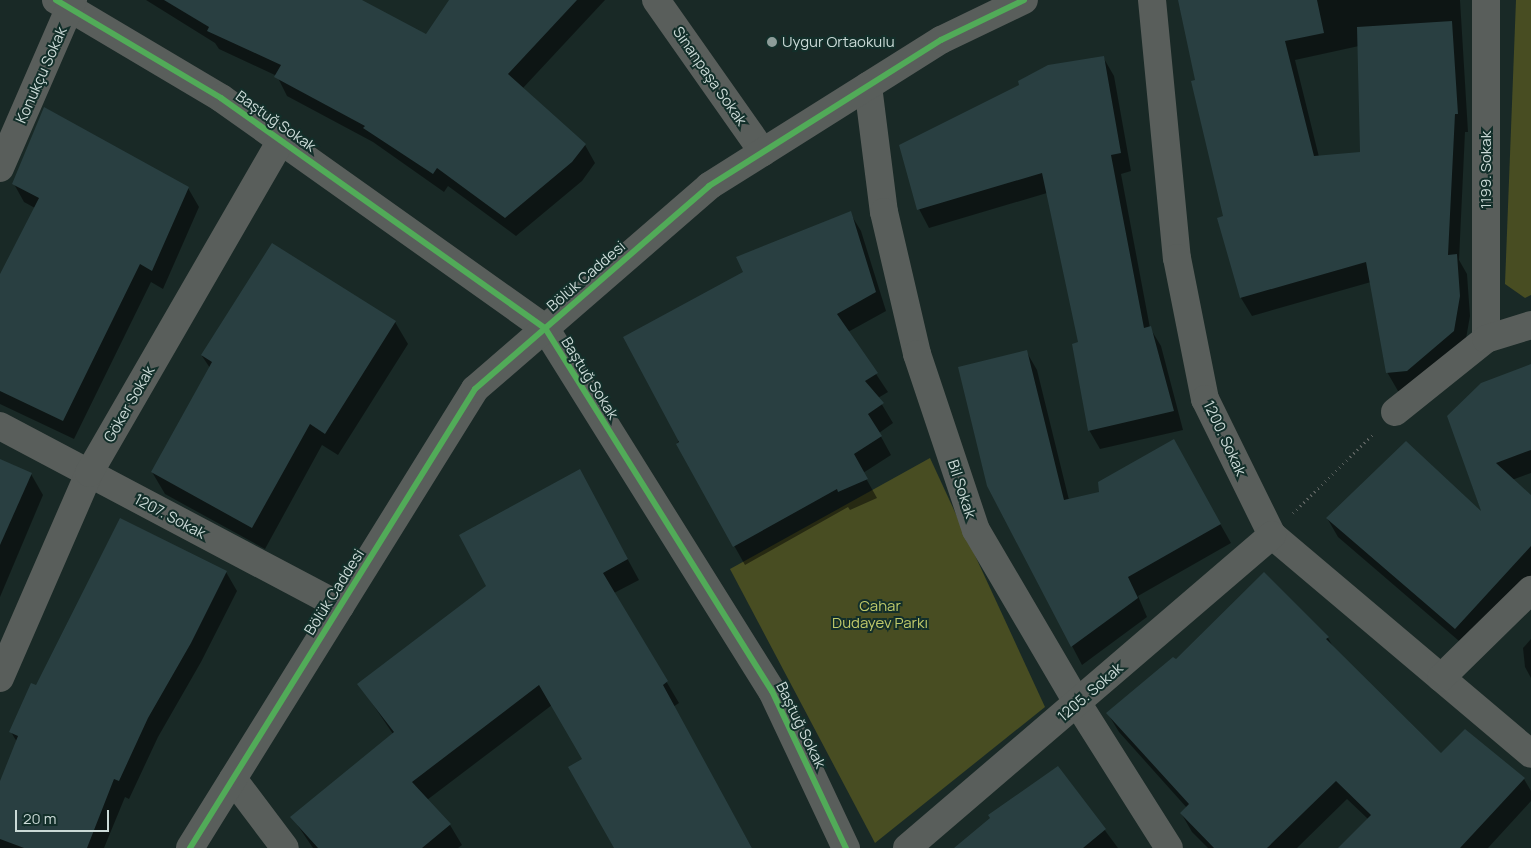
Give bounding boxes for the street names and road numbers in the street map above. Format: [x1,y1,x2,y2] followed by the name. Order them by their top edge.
[669,23,751,129] street label: Sinanpaşa Sokak
[12,24,70,126] street label: Konukçu Sokak
[233,87,319,155] street label: Baştuğ Sokak
[1477,131,1495,209] street label: 1199. Sokak
[543,237,629,315] street label: Bölük Caddesi
[558,334,622,422] street label: Baştuğ Sokak
[100,363,158,445] street label: Göker Sokak
[1200,398,1250,478] street label: 1200. Sokak
[944,457,980,521] street label: Bil Sokak
[131,490,209,542] street label: 1207. Sokak
[300,546,368,638] street label: Bölük Caddesi
[1054,659,1126,725] street label: 1205. Sokak
[772,679,830,771] street label: Baştuğ Sokak

